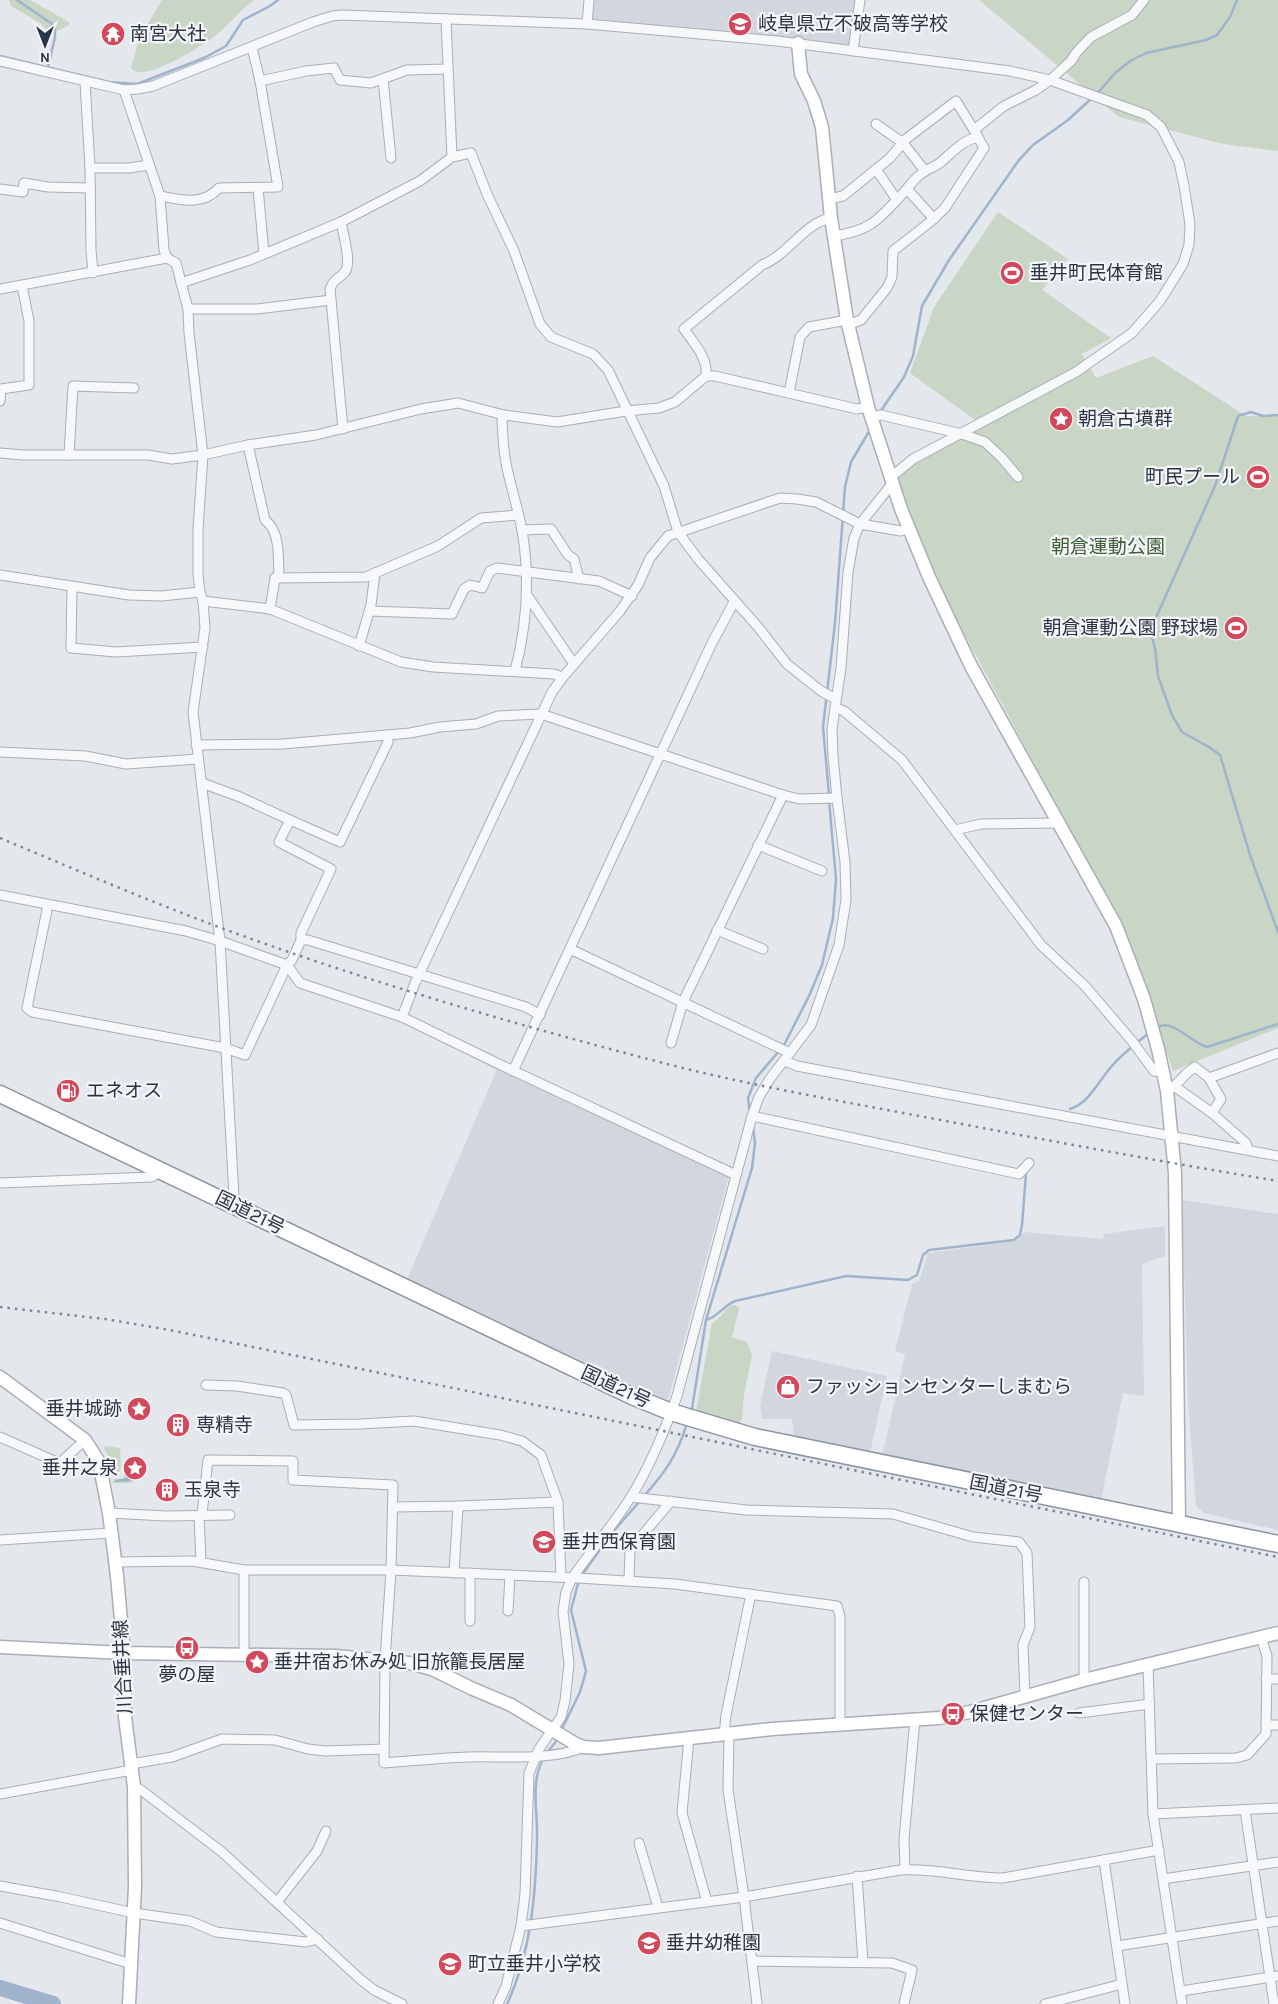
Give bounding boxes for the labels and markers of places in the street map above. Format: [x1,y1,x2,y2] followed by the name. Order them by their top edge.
[727,11,753,37] school or university icon: 岐阜県立不破高等学校
[758,13,948,35] place label: 岐阜県立不破高等学校
[100,21,126,47] temple icon: 南宮大社
[130,23,206,45] place label: 南宮大社
[999,260,1025,286] sports icon: 垂井町民体育館
[1030,262,1163,284] place label: 垂井町民体育館
[1048,406,1074,432] place icon: 朝倉古墳群
[1078,408,1173,430] place label: 朝倉古墳群
[1245,464,1271,490] sports icon: 町民プール
[1145,466,1240,488] place label: 町民プール
[1223,615,1249,641] sports icon: 朝倉運動公園 野球場
[1042,617,1218,639] place label: 朝倉運動公園 野球場
[55,1078,81,1104] fuel station icon: エネオス
[86,1080,162,1102] place label: エネオス
[775,1374,801,1400] shop icon: ファッションセンターしまむら
[806,1376,1072,1398] place label: ファッションセンターしまむら
[126,1396,152,1422] place icon: 垂井城跡
[46,1398,122,1420] place label: 垂井城跡
[165,1412,191,1438] building icon: 専精寺
[196,1414,253,1436] place label: 専精寺
[122,1455,148,1481] place icon: 垂井之泉
[42,1457,118,1479] place label: 垂井之泉
[154,1477,180,1503] building icon: 玉泉寺
[184,1479,241,1501] place label: 玉泉寺
[531,1529,557,1555] school or university icon: 垂井西保育園
[562,1531,676,1553] place label: 垂井西保育園
[174,1635,200,1661] bus stop icon: 夢の屋
[244,1649,270,1675] place icon: 垂井宿お休み処 旧旅籠長居屋
[274,1651,526,1673] place label: 垂井宿お休み処 旧旅籠長居屋
[158,1664,216,1686] place label: 夢の屋
[940,1701,966,1727] bus stop icon: 保健センター
[970,1703,1084,1725] place label: 保健センター
[636,1930,662,1956] school or university icon: 垂井幼稚園
[666,1932,761,1954] place label: 垂井幼稚園
[437,1951,463,1977] school or university icon: 町立垂井小学校
[468,1953,601,1975] place label: 町立垂井小学校

